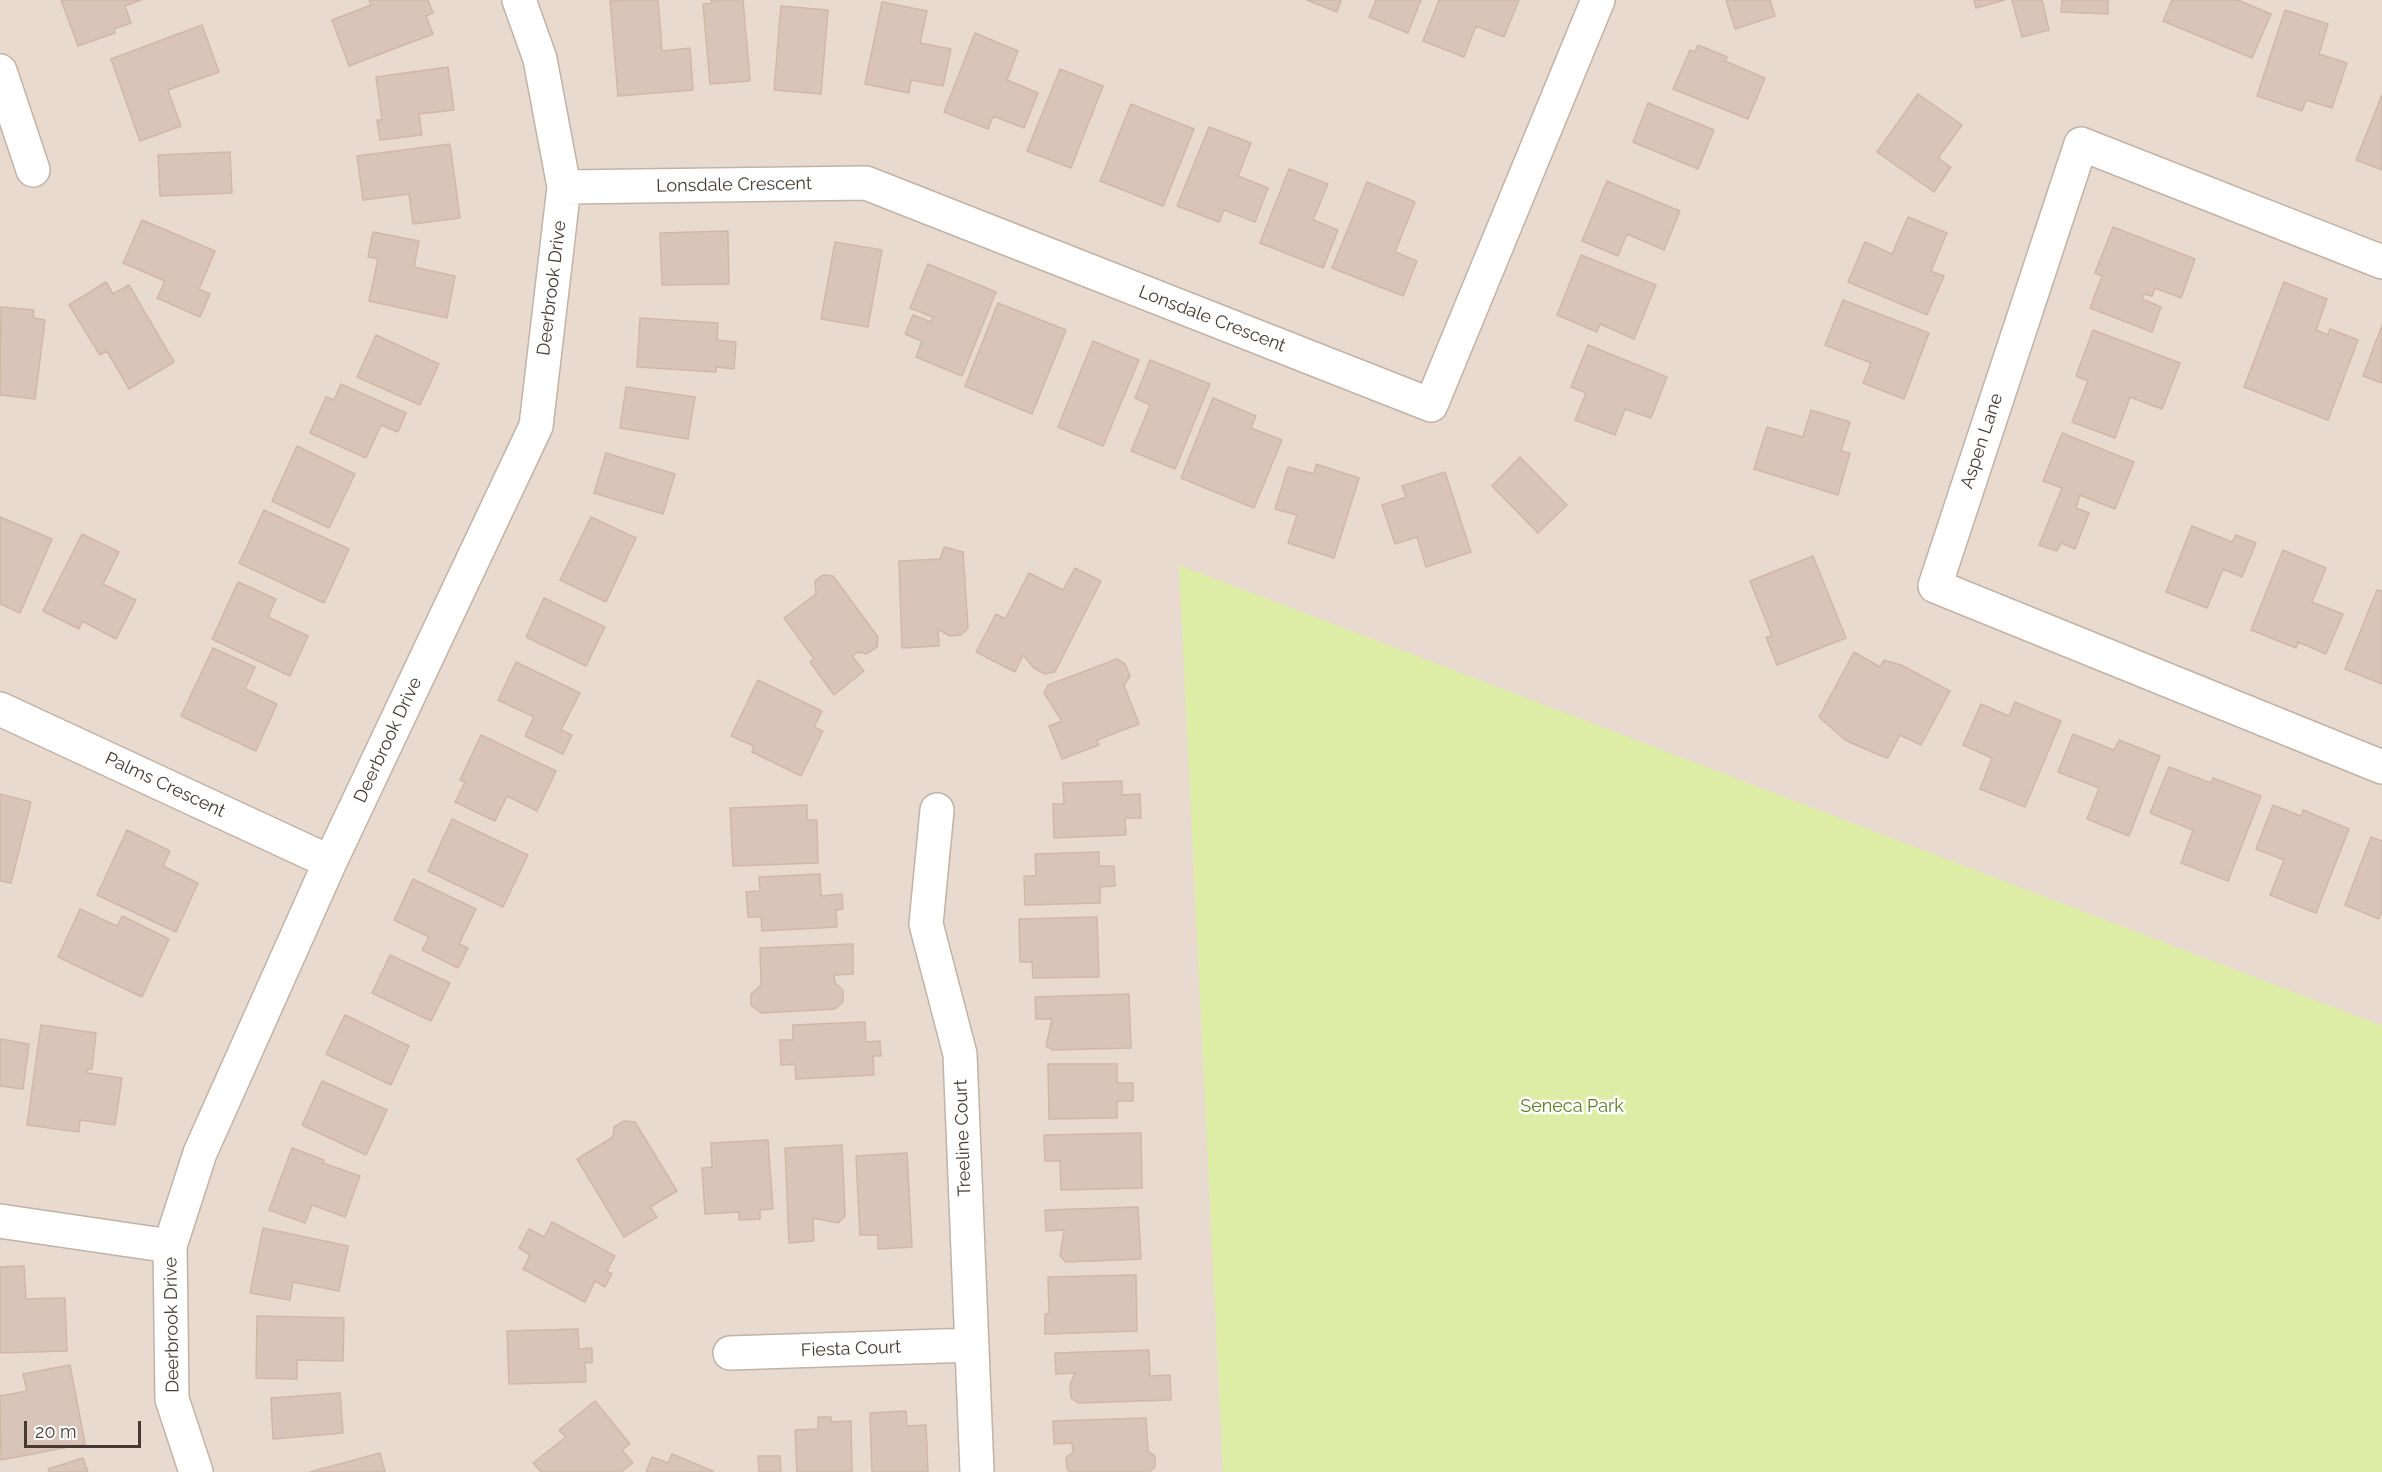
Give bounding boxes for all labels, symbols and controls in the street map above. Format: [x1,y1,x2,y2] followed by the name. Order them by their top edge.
[656,173,812,197] street label: Lonsdale Crescent
[533,219,571,357] street label: Deerbrook Drive
[1135,281,1289,357] street label: Lonsdale Crescent
[1956,391,2008,491] street label: Aspen Lane
[349,674,427,806] street label: Deerbrook Drive
[102,748,228,822] street label: Palms Crescent
[950,1079,976,1197] street label: Treeline Court
[1520,1096,1624,1118] park label: Seneca Park
[160,1257,184,1393] street label: Deerbrook Drive
[800,1336,902,1362] street label: Fiesta Court
[27,1409,144,1447] scale bar
[35,1421,77,1442] text: 20 m

